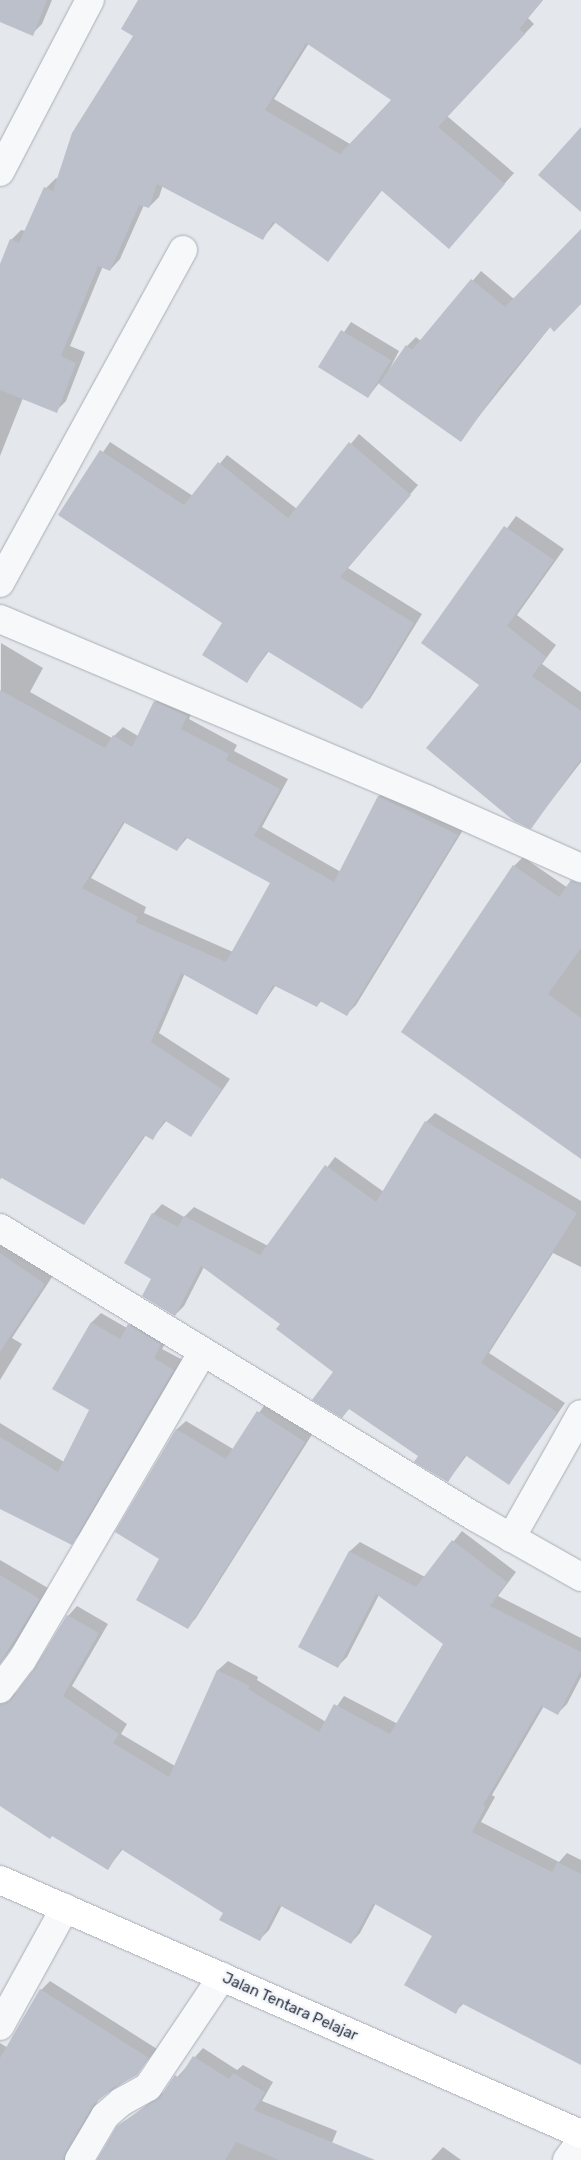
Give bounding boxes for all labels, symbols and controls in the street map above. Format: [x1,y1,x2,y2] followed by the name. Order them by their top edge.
[219,1969,361,2045] street label: Jalan Tentara Pelajar

